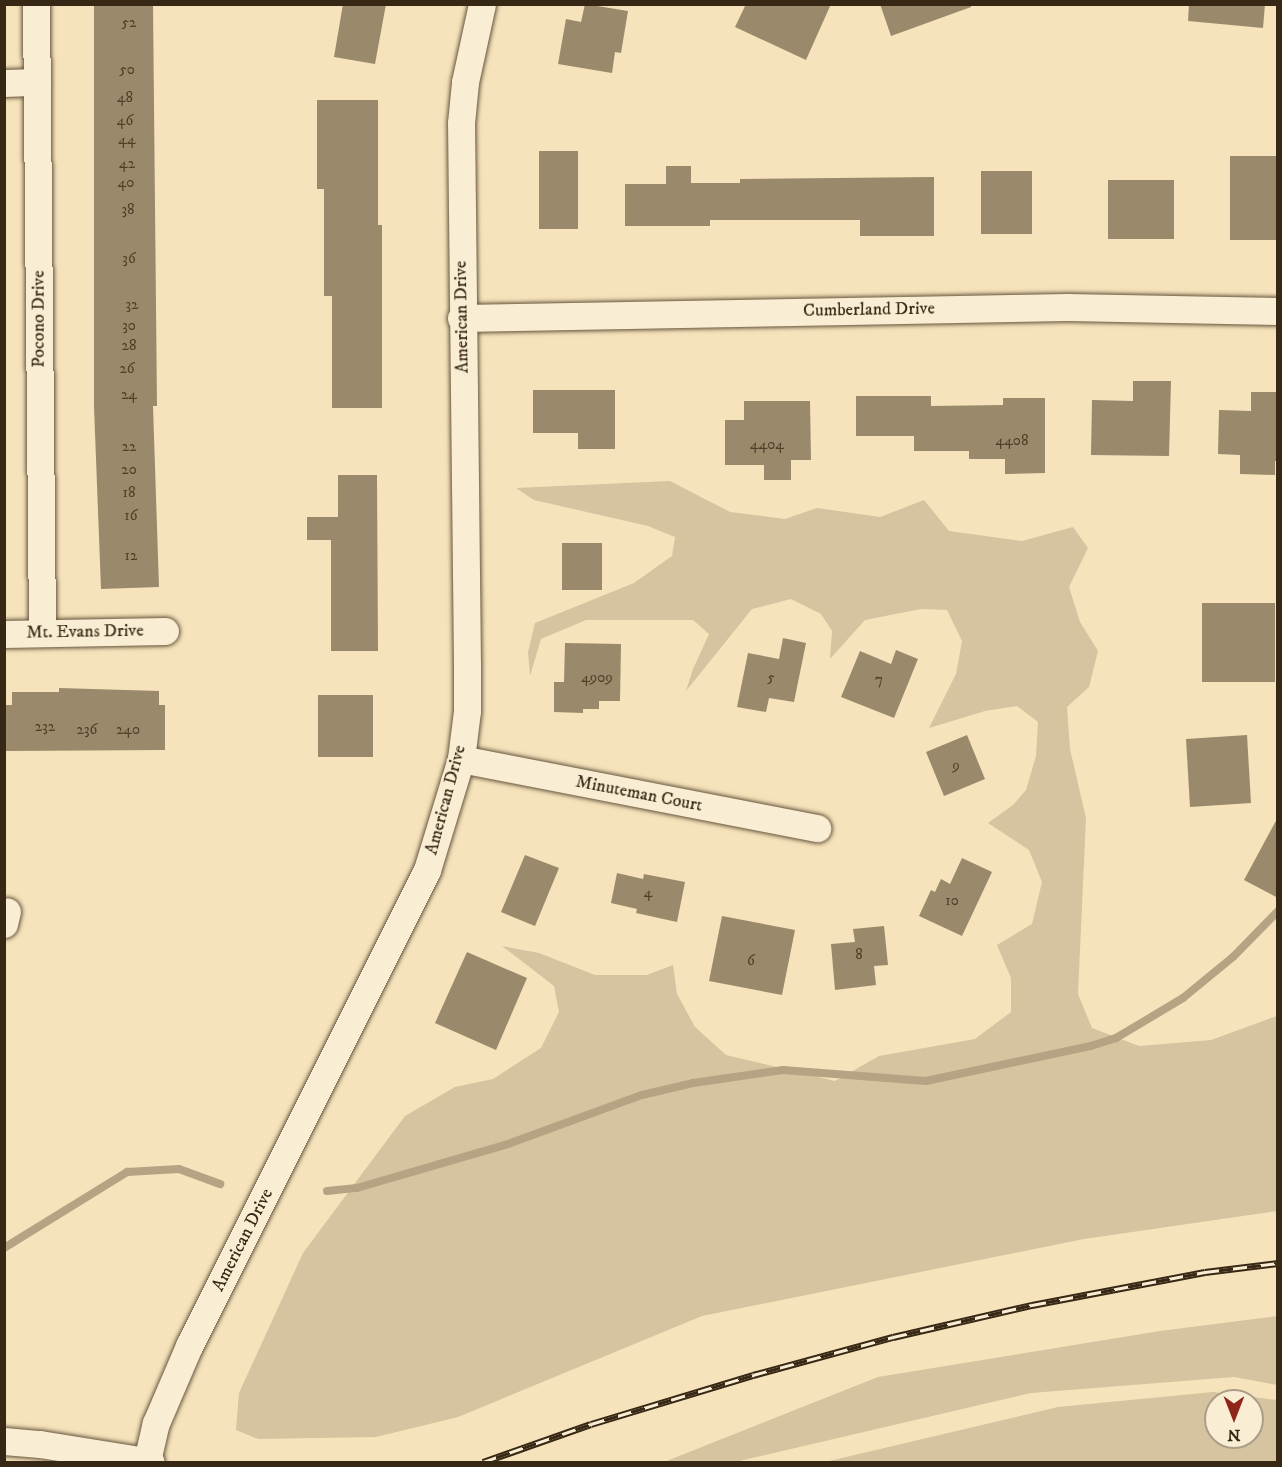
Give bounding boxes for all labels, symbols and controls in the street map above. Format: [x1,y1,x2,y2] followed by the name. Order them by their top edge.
[122,14,136,32] house number: 52
[119,61,135,79] house number: 50
[117,89,133,107] house number: 48
[117,112,133,130] house number: 46
[118,131,136,149] house number: 44
[119,155,135,173] house number: 42
[118,174,134,192] house number: 40
[121,201,135,219] house number: 38
[122,250,136,268] house number: 36
[450,261,474,373] street label: American Drive
[28,270,50,368] street label: Pocono Drive
[126,296,138,314] house number: 32
[803,298,935,322] street label: Cumberland Drive
[122,317,136,335] house number: 30
[122,337,136,355] house number: 28
[119,360,135,378] house number: 26
[121,386,137,404] house number: 24
[996,432,1028,450] house number: 4408
[750,436,784,454] house number: 4404
[122,438,136,456] house number: 22
[121,461,137,479] house number: 20
[122,484,136,502] house number: 18
[124,507,138,525] house number: 16
[125,547,137,565] house number: 12
[26,620,144,644] street label: Mt. Evans Drive
[581,669,613,687] house number: 4909
[767,669,775,687] house number: 5
[875,671,883,689] house number: 7
[35,718,55,736] house number: 232
[77,721,97,739] house number: 236
[116,721,140,739] house number: 240
[421,743,471,857] street label: American Drive
[952,757,960,775] house number: 9
[574,771,704,817] street label: Minuteman Court
[644,884,652,902] house number: 4
[945,892,959,910] house number: 10
[855,946,863,964] house number: 8
[747,952,755,970] house number: 6
[208,1185,278,1295] street label: American Drive
[1204,1389,1264,1449] north arrow
[1227,1425,1241,1445] text: N

